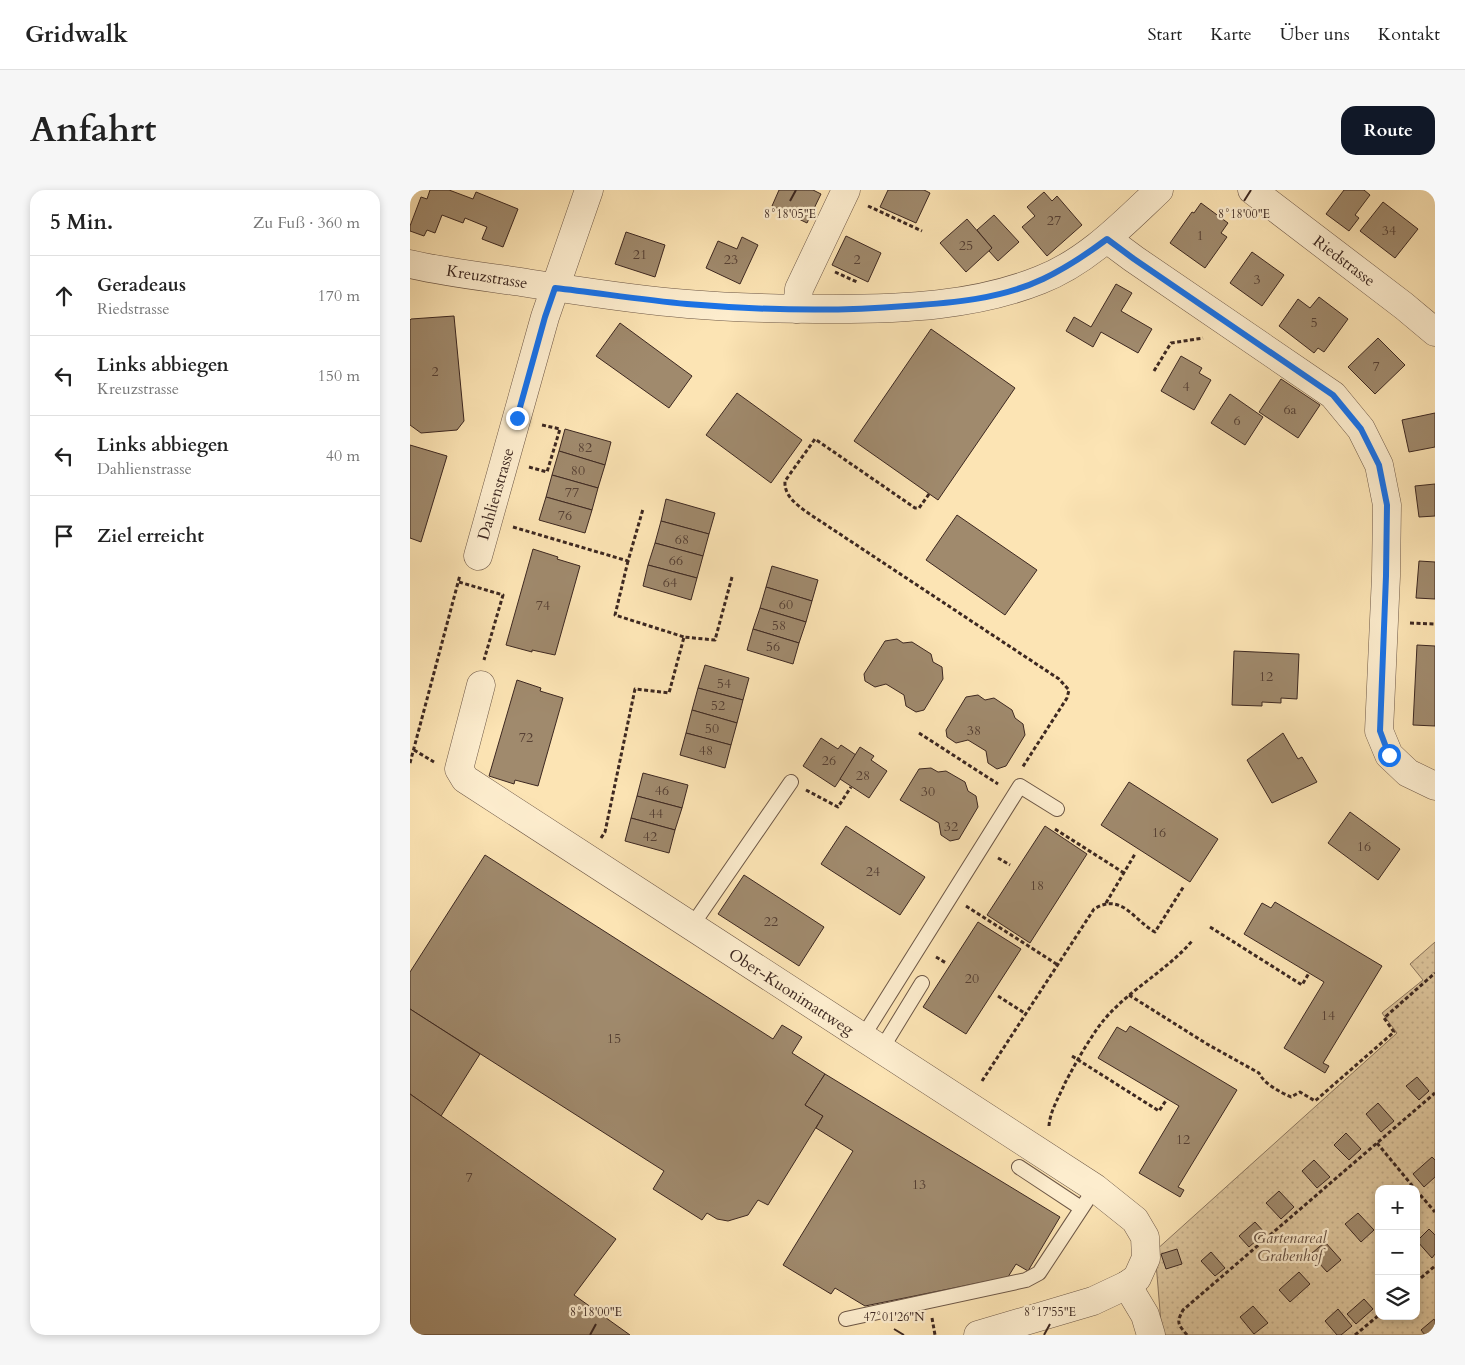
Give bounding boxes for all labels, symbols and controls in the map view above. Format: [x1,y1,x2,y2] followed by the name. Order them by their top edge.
[25,18,128,51] text: Gridwalk
[1147,22,1182,47] text: Start
[1210,22,1252,47] text: Karte
[1280,22,1350,47] text: Über uns
[1378,22,1440,47] text: Kontakt
[30,106,156,154] text: Anfahrt
[1341,106,1435,155] button: Route
[764,206,816,222] text: 8°18'05"E
[1218,206,1270,222] text: 8°18'00"E
[50,208,113,237] text: 5 Min.
[1047,211,1061,230] house number: 27
[253,212,360,234] text: Zu Fuß · 360 m
[1382,221,1396,240] house number: 34
[1196,226,1204,245] house number: 1
[1308,230,1380,292] street label: Riedstrasse
[959,236,973,255] house number: 25
[633,245,647,264] house number: 21
[724,250,738,269] house number: 23
[853,250,861,269] house number: 2
[445,260,529,294] street label: Kreuzstrasse
[1253,270,1261,289] house number: 3
[97,272,186,298] text: Geradeaus
[50,282,78,310] icon: ahead
[318,285,360,307] text: 170 m
[97,298,170,320] text: Riedstrasse
[1310,313,1318,332] house number: 5
[97,352,229,378] text: Links abbiegen
[1372,357,1380,376] house number: 7
[50,362,78,390] icon: left
[431,362,439,381] house number: 2
[318,365,360,387] text: 150 m
[1182,377,1190,396] house number: 4
[97,378,179,400] text: Kreuzstrasse
[1283,400,1297,419] house number: 6a
[506,407,529,430] route end
[1233,411,1241,430] house number: 6
[97,432,229,458] text: Links abbiegen
[578,438,592,457] house number: 82
[50,442,78,470] icon: left
[326,445,360,467] text: 40 m
[472,445,520,543] street label: Dahlienstrasse
[97,458,192,480] text: Dahlienstrasse
[571,461,585,480] house number: 80
[565,483,579,502] house number: 77
[558,506,572,525] house number: 76
[50,522,78,550] icon: arrive
[97,523,204,549] text: Ziel erreicht
[675,530,689,549] house number: 68
[669,551,683,570] house number: 66
[663,573,677,592] house number: 64
[779,595,793,614] house number: 60
[536,596,550,615] house number: 74
[772,616,786,635] house number: 58
[766,637,780,656] house number: 56
[1259,667,1273,686] house number: 12
[717,674,731,693] house number: 54
[711,696,725,715] house number: 52
[705,719,719,738] house number: 50
[967,721,981,740] house number: 38
[519,728,533,747] house number: 72
[699,741,713,760] house number: 48
[1378,744,1401,767] route start
[822,751,836,770] house number: 26
[856,766,870,785] house number: 28
[655,781,669,800] house number: 46
[921,782,935,801] house number: 30
[649,804,663,823] house number: 44
[944,817,958,836] house number: 32
[1152,823,1166,842] house number: 16
[643,827,657,846] house number: 42
[1357,837,1371,856] house number: 16
[866,862,880,881] house number: 24
[1030,876,1044,895] house number: 18
[764,912,778,931] house number: 22
[724,943,858,1041] street label: Ober-Kuonimattweg
[965,969,979,988] house number: 20
[1321,1006,1335,1025] house number: 14
[607,1029,621,1048] house number: 15
[1176,1130,1190,1149] house number: 12
[465,1168,473,1187] house number: 7
[912,1175,926,1194] house number: 13
[1375,1185,1420,1320] map controls
[1375,1185,1420,1230] button: +
[1253,1227,1327,1267] park label: Gartenareal Grabenhof
[1375,1230,1420,1275] button: −
[1375,1275,1420,1320] button: layers
[570,1304,622,1320] text: 8°18'00"E
[1024,1304,1076,1320] text: 8°17'55"E
[864,1309,925,1325] text: 47°01'26"N

